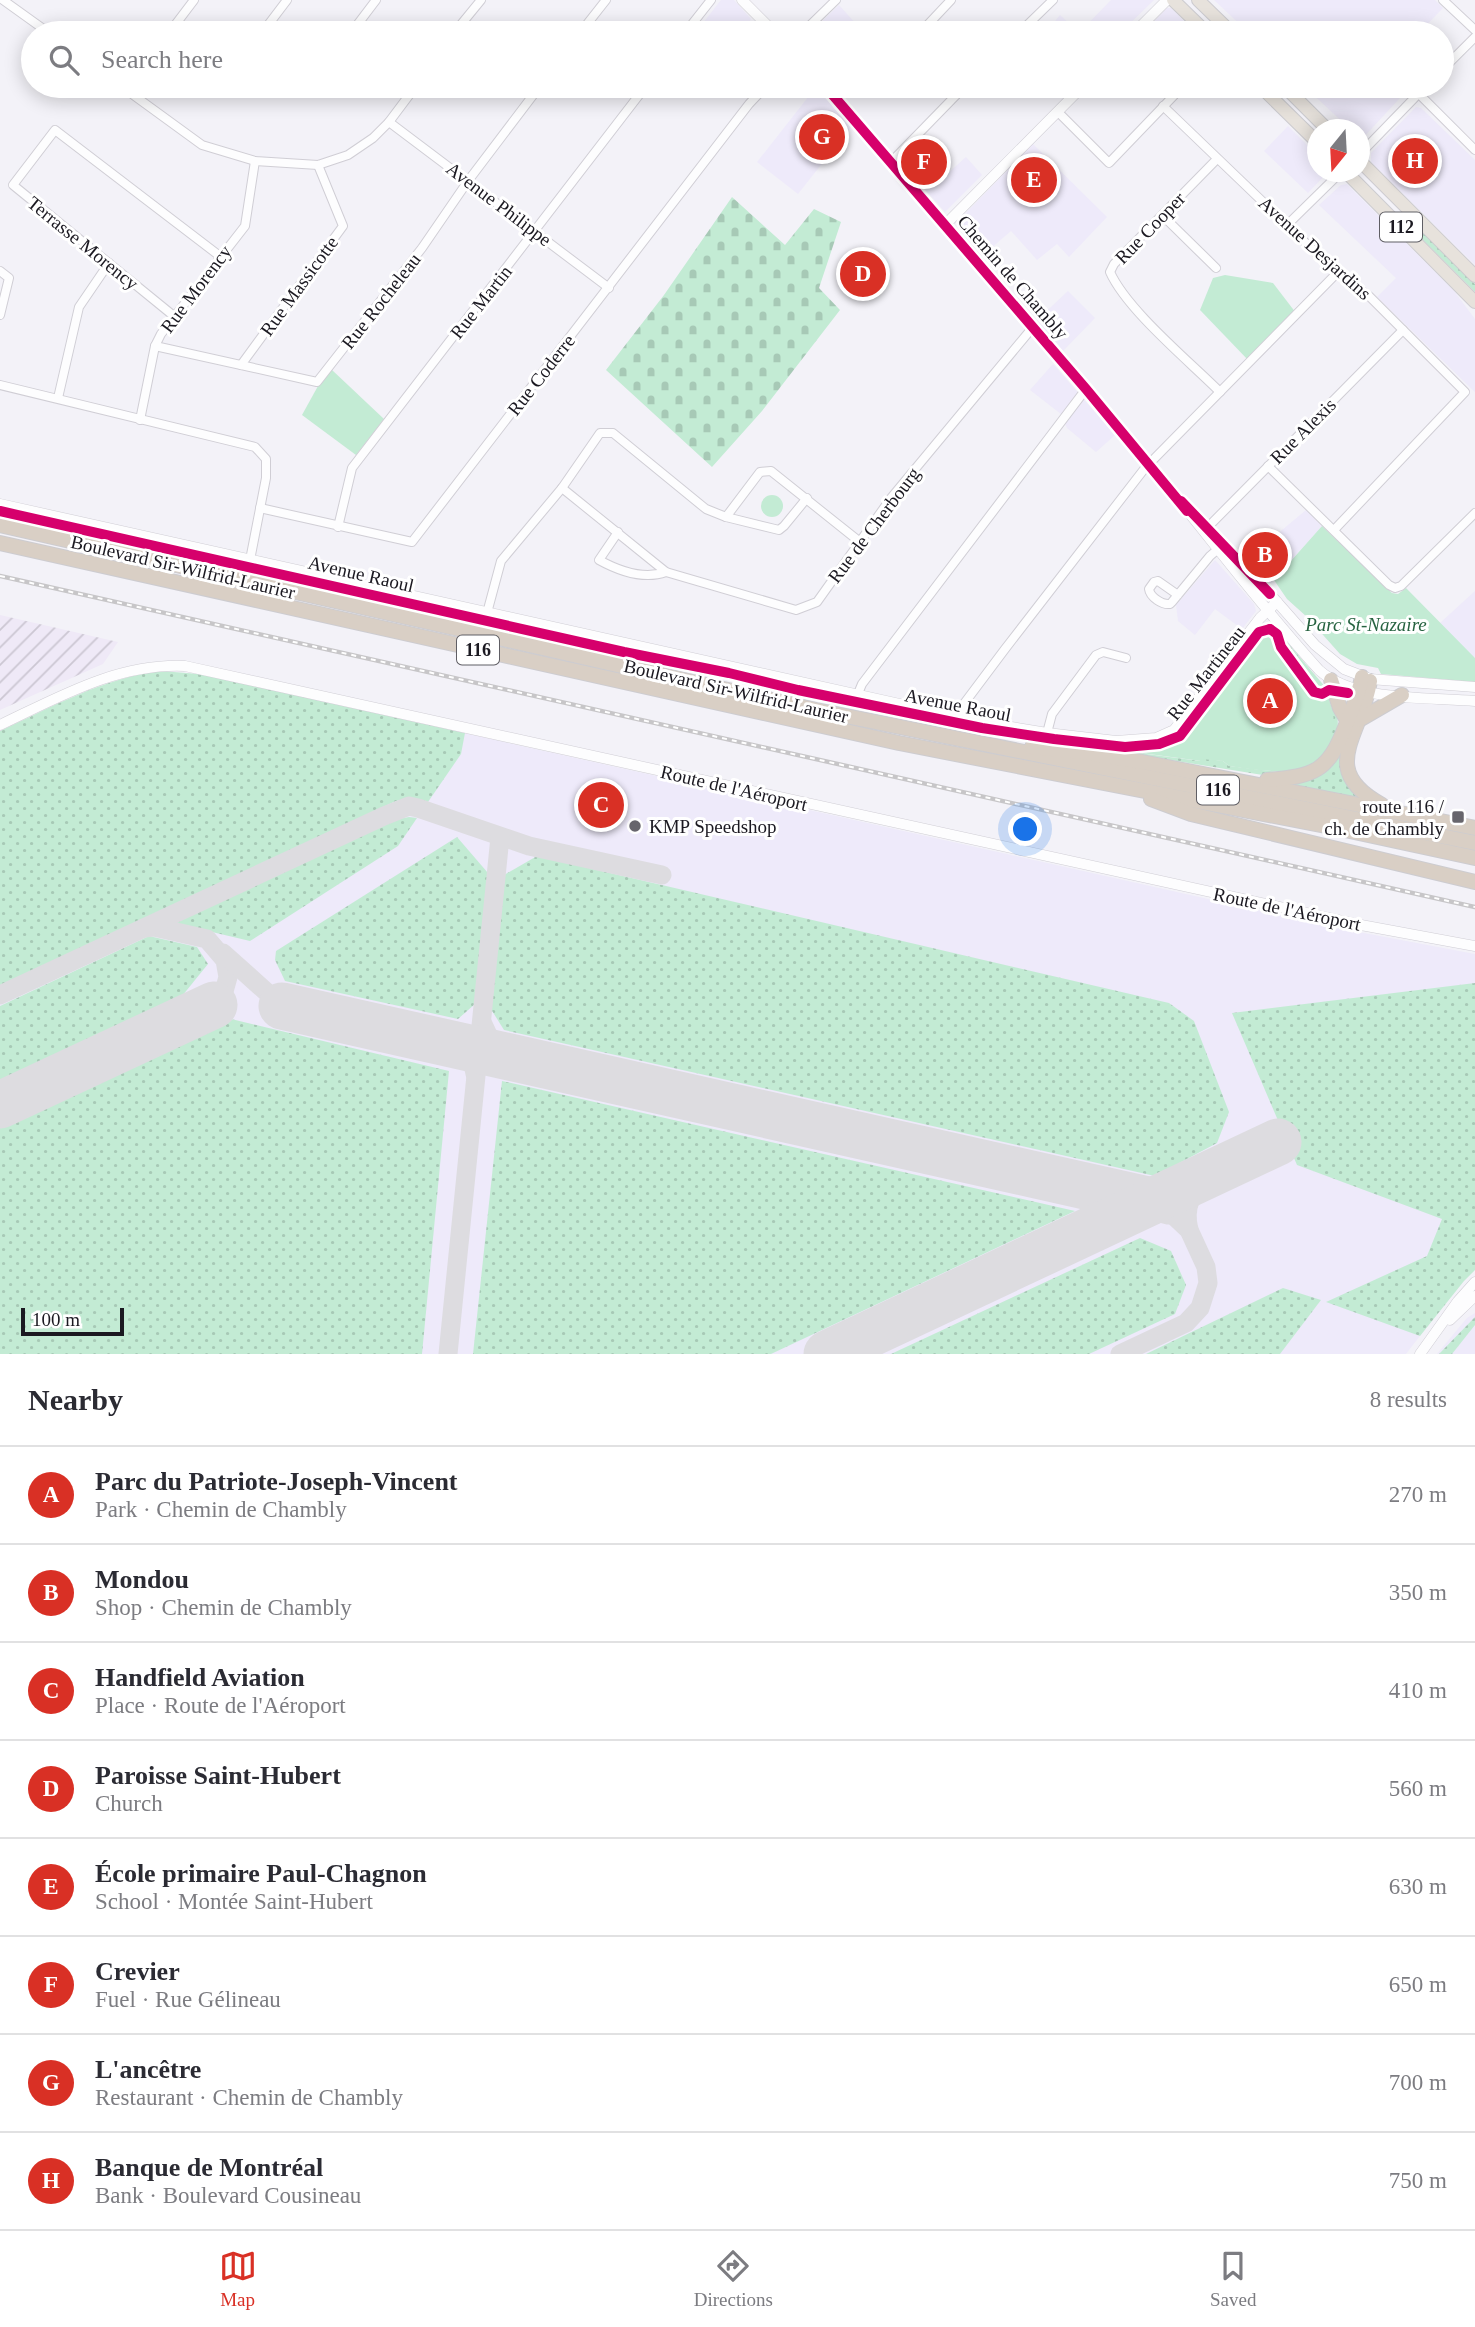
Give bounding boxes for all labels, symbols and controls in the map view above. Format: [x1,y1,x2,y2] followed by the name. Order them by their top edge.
[21,21,1454,98] search box
[45,41,83,79] icon: search
[101,45,223,74] text: Search here
[799,111,845,163] pin: G
[1307,119,1370,182] north arrow
[1392,135,1438,187] pin: H
[901,136,947,188] pin: F
[1011,154,1057,206] pin: E
[442,158,556,250] street label: Avenue Philippe
[1111,187,1190,268] street label: Rue Cooper
[23,192,143,294] street label: Terrasse Morency
[1255,192,1375,304] street label: Avenue Desjardins
[953,211,1073,344] street label: Chemin de Chambly
[1380,212,1422,242] road number: 112
[256,232,342,340] street label: Rue Massicotte
[156,241,236,337] street label: Rue Morency
[840,248,886,300] pin: D
[337,249,425,353] street label: Rue Rocheleau
[446,261,516,343] street label: Rue Martin
[503,330,579,420] street label: Rue Coderre
[1266,394,1340,468] street label: Rue Alexis
[824,463,924,587] street label: Rue de Cherbourg
[1242,529,1288,581] pin: B
[69,531,298,603] street label: Boulevard Sir-Wilfrid-Laurier
[306,552,416,596] street label: Avenue Raoul
[1304,614,1427,635] park label: Parc St-Nazaire
[1163,621,1249,724] street label: Rue Martineau
[457,636,499,664] road number: 116
[622,655,851,727] street label: Boulevard Sir-Wilfrid-Laurier
[1247,675,1293,727] pin: A
[903,684,1013,726] street label: Avenue Raoul
[659,761,810,815] street label: Route de l'Aéroport
[1197,776,1239,804] road number: 116
[578,779,624,831] pin: C
[1324,796,1445,839] place label: route 116 / ch. de Chambly
[1450,809,1466,825] marker: route 116 / ch. de Chambly
[1008,812,1042,846] your location
[649,816,777,837] place label: KMP Speedshop
[627,818,643,834] marker: KMP Speedshop
[1211,883,1363,935] street label: Route de l'Aéroport
[21,1305,124,1337] scale bar
[32,1309,80,1330] text: 100 m
[28,1383,123,1416] text: Nearby
[1370,1387,1447,1412] text: 8 results
[95,1467,458,1496] text: Parc du Patriote-Joseph-Vincent
[43,1482,59,1507] text: A
[1389,1482,1447,1507] text: 270 m
[95,1497,347,1522] text: Park · Chemin de Chambly
[95,1565,189,1594] text: Mondou
[43,1580,59,1605] text: B
[1389,1580,1447,1605] text: 350 m
[95,1595,352,1620] text: Shop · Chemin de Chambly
[95,1663,305,1692] text: Handfield Aviation
[43,1678,59,1703] text: C
[1389,1678,1447,1703] text: 410 m
[95,1693,346,1718] text: Place · Route de l'Aéroport
[95,1761,341,1790] text: Paroisse Saint-Hubert
[43,1776,59,1801] text: D
[1389,1776,1447,1801] text: 560 m
[95,1791,163,1816] text: Church
[95,1859,427,1888] text: École primaire Paul-Chagnon
[43,1874,59,1899] text: E
[1389,1874,1447,1899] text: 630 m
[95,1889,373,1914] text: School · Montée Saint-Hubert
[95,1957,180,1986] text: Crevier
[44,1972,58,1997] text: F
[1389,1972,1447,1997] text: 650 m
[95,1987,281,2012] text: Fuel · Rue Gélineau
[95,2055,201,2084] text: L'ancêtre
[42,2070,60,2095] text: G
[1389,2070,1447,2095] text: 700 m
[95,2085,403,2110] text: Restaurant · Chemin de Chambly
[95,2153,323,2182] text: Banque de Montréal
[42,2168,60,2193] text: H
[1389,2168,1447,2193] text: 750 m
[95,2183,361,2208] text: Bank · Boulevard Cousineau
[219,2247,257,2311] tab: Map
[694,2247,773,2311] tab: Directions
[1210,2247,1256,2311] tab: Saved

